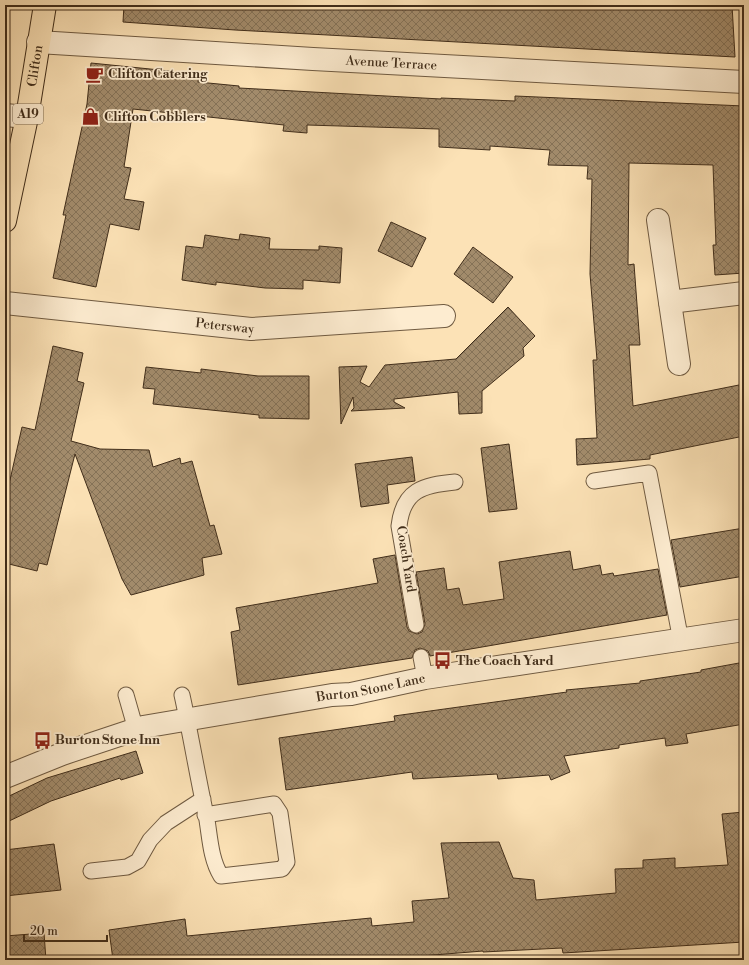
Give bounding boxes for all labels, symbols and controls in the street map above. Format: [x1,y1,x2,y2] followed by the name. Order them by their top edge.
[24,44,46,88] street label: Clifton
[344,53,438,74] street label: Avenue Terrace
[85,64,105,84] cafe icon: Clifton Catering
[108,66,208,82] place label: Clifton Catering
[13,104,43,124] road number: A19
[81,107,101,127] shop icon: Clifton Cobblers
[104,109,206,125] place label: Clifton Cobblers
[195,315,255,337] street label: Petersway
[393,525,419,594] street label: Coach Yard
[433,651,453,671] bus stop icon: The Coach Yard
[456,653,554,669] place label: The Coach Yard
[314,670,427,706] street label: Burton Stone Lane
[32,730,52,750] bus stop icon: Burton Stone Inn
[55,732,160,748] place label: Burton Stone Inn
[24,917,107,943] scale bar
[30,924,58,939] text: 20 m

